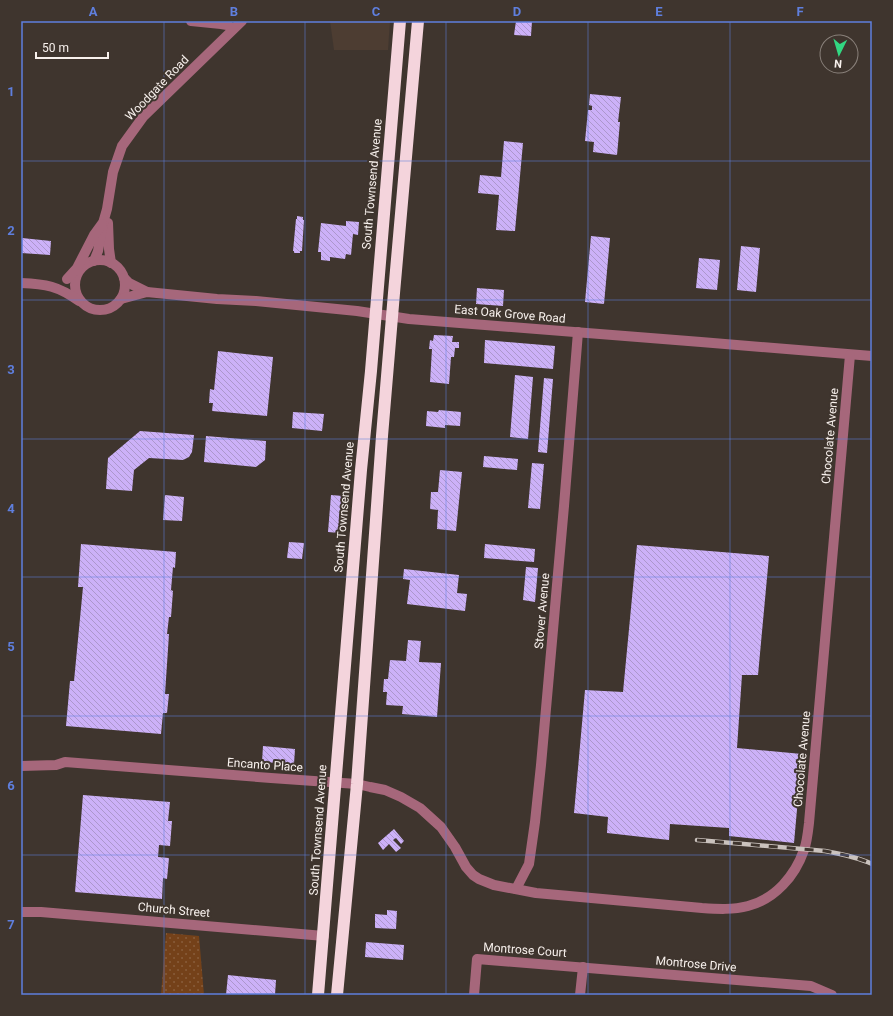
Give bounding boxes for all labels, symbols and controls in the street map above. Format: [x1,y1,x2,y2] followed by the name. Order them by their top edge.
[89,4,98,19] text: A
[230,4,238,19] text: B
[372,4,381,19] text: C
[513,4,521,19] text: D
[655,4,663,19] text: E
[796,4,804,19] text: F
[36,34,108,60] scale bar
[819,34,859,74] north arrow
[42,41,69,55] text: 50 m
[122,53,192,123] street label: Woodgate Road
[834,57,843,70] text: N
[7,84,15,99] text: 1
[359,118,385,250] street label: South Townsend Avenue
[7,223,15,238] text: 2
[454,302,566,326] street label: East Oak Grove Road
[7,362,15,377] text: 3
[819,387,841,485] street label: Chocolate Avenue
[331,441,357,573] street label: South Townsend Avenue
[7,501,15,516] text: 4
[532,572,552,650] street label: Stover Avenue
[7,639,15,654] text: 5
[791,710,813,808] street label: Chocolate Avenue
[227,755,303,775] street label: Encanto Place
[306,764,330,896] street label: South Townsend Avenue
[7,778,15,793] text: 6
[137,900,211,920] street label: Church Street
[7,917,15,932] text: 7
[483,940,567,960] street label: Montrose Court
[655,953,737,975] street label: Montrose Drive

